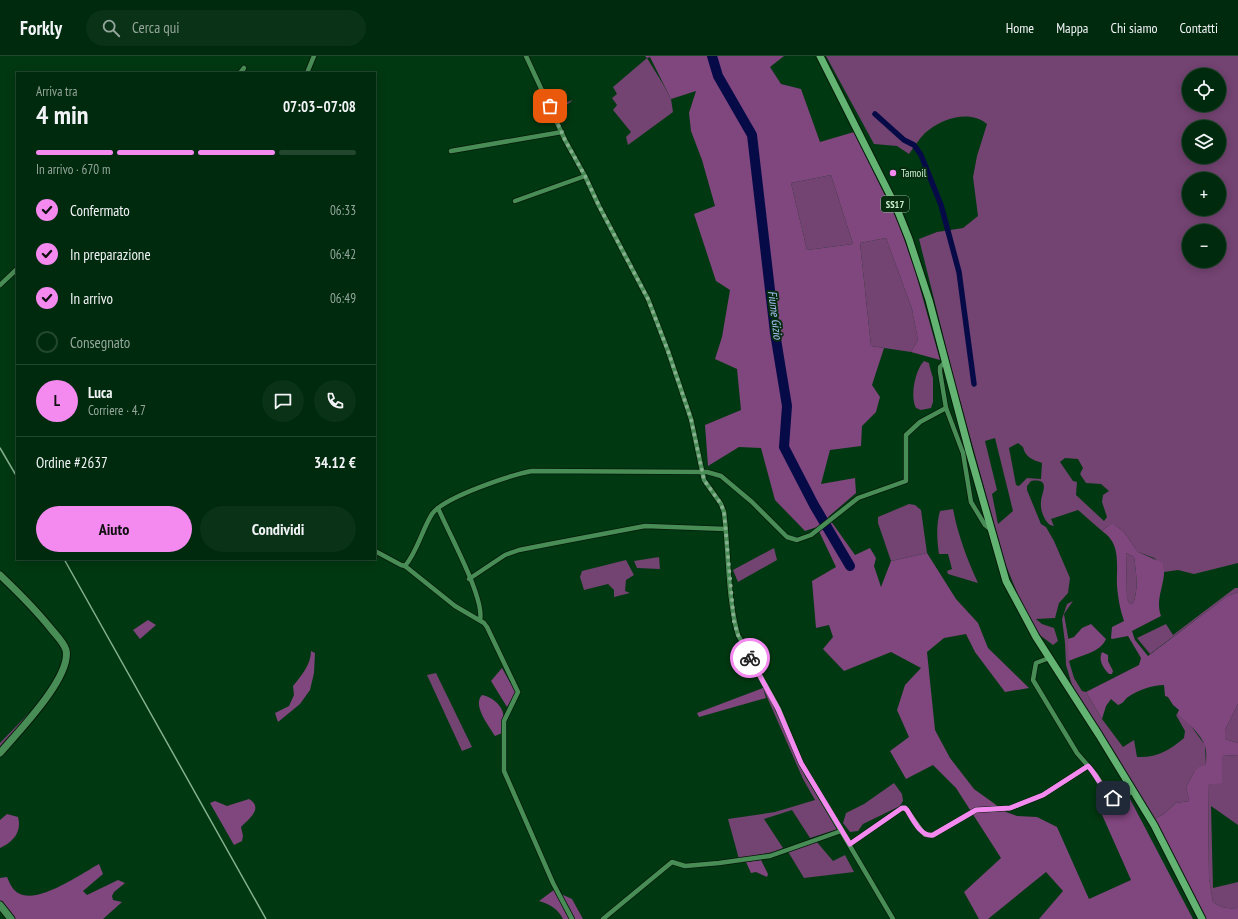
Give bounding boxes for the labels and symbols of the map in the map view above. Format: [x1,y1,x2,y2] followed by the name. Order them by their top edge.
[533,89,567,123] pin
[901,166,927,180] place label: Tamoil
[888,168,898,178] marker: Tamoil
[881,196,909,212] road number: SS17
[765,290,786,341] water label: Fiume Gizio
[730,638,770,678] courier
[1096,781,1130,815] pin

